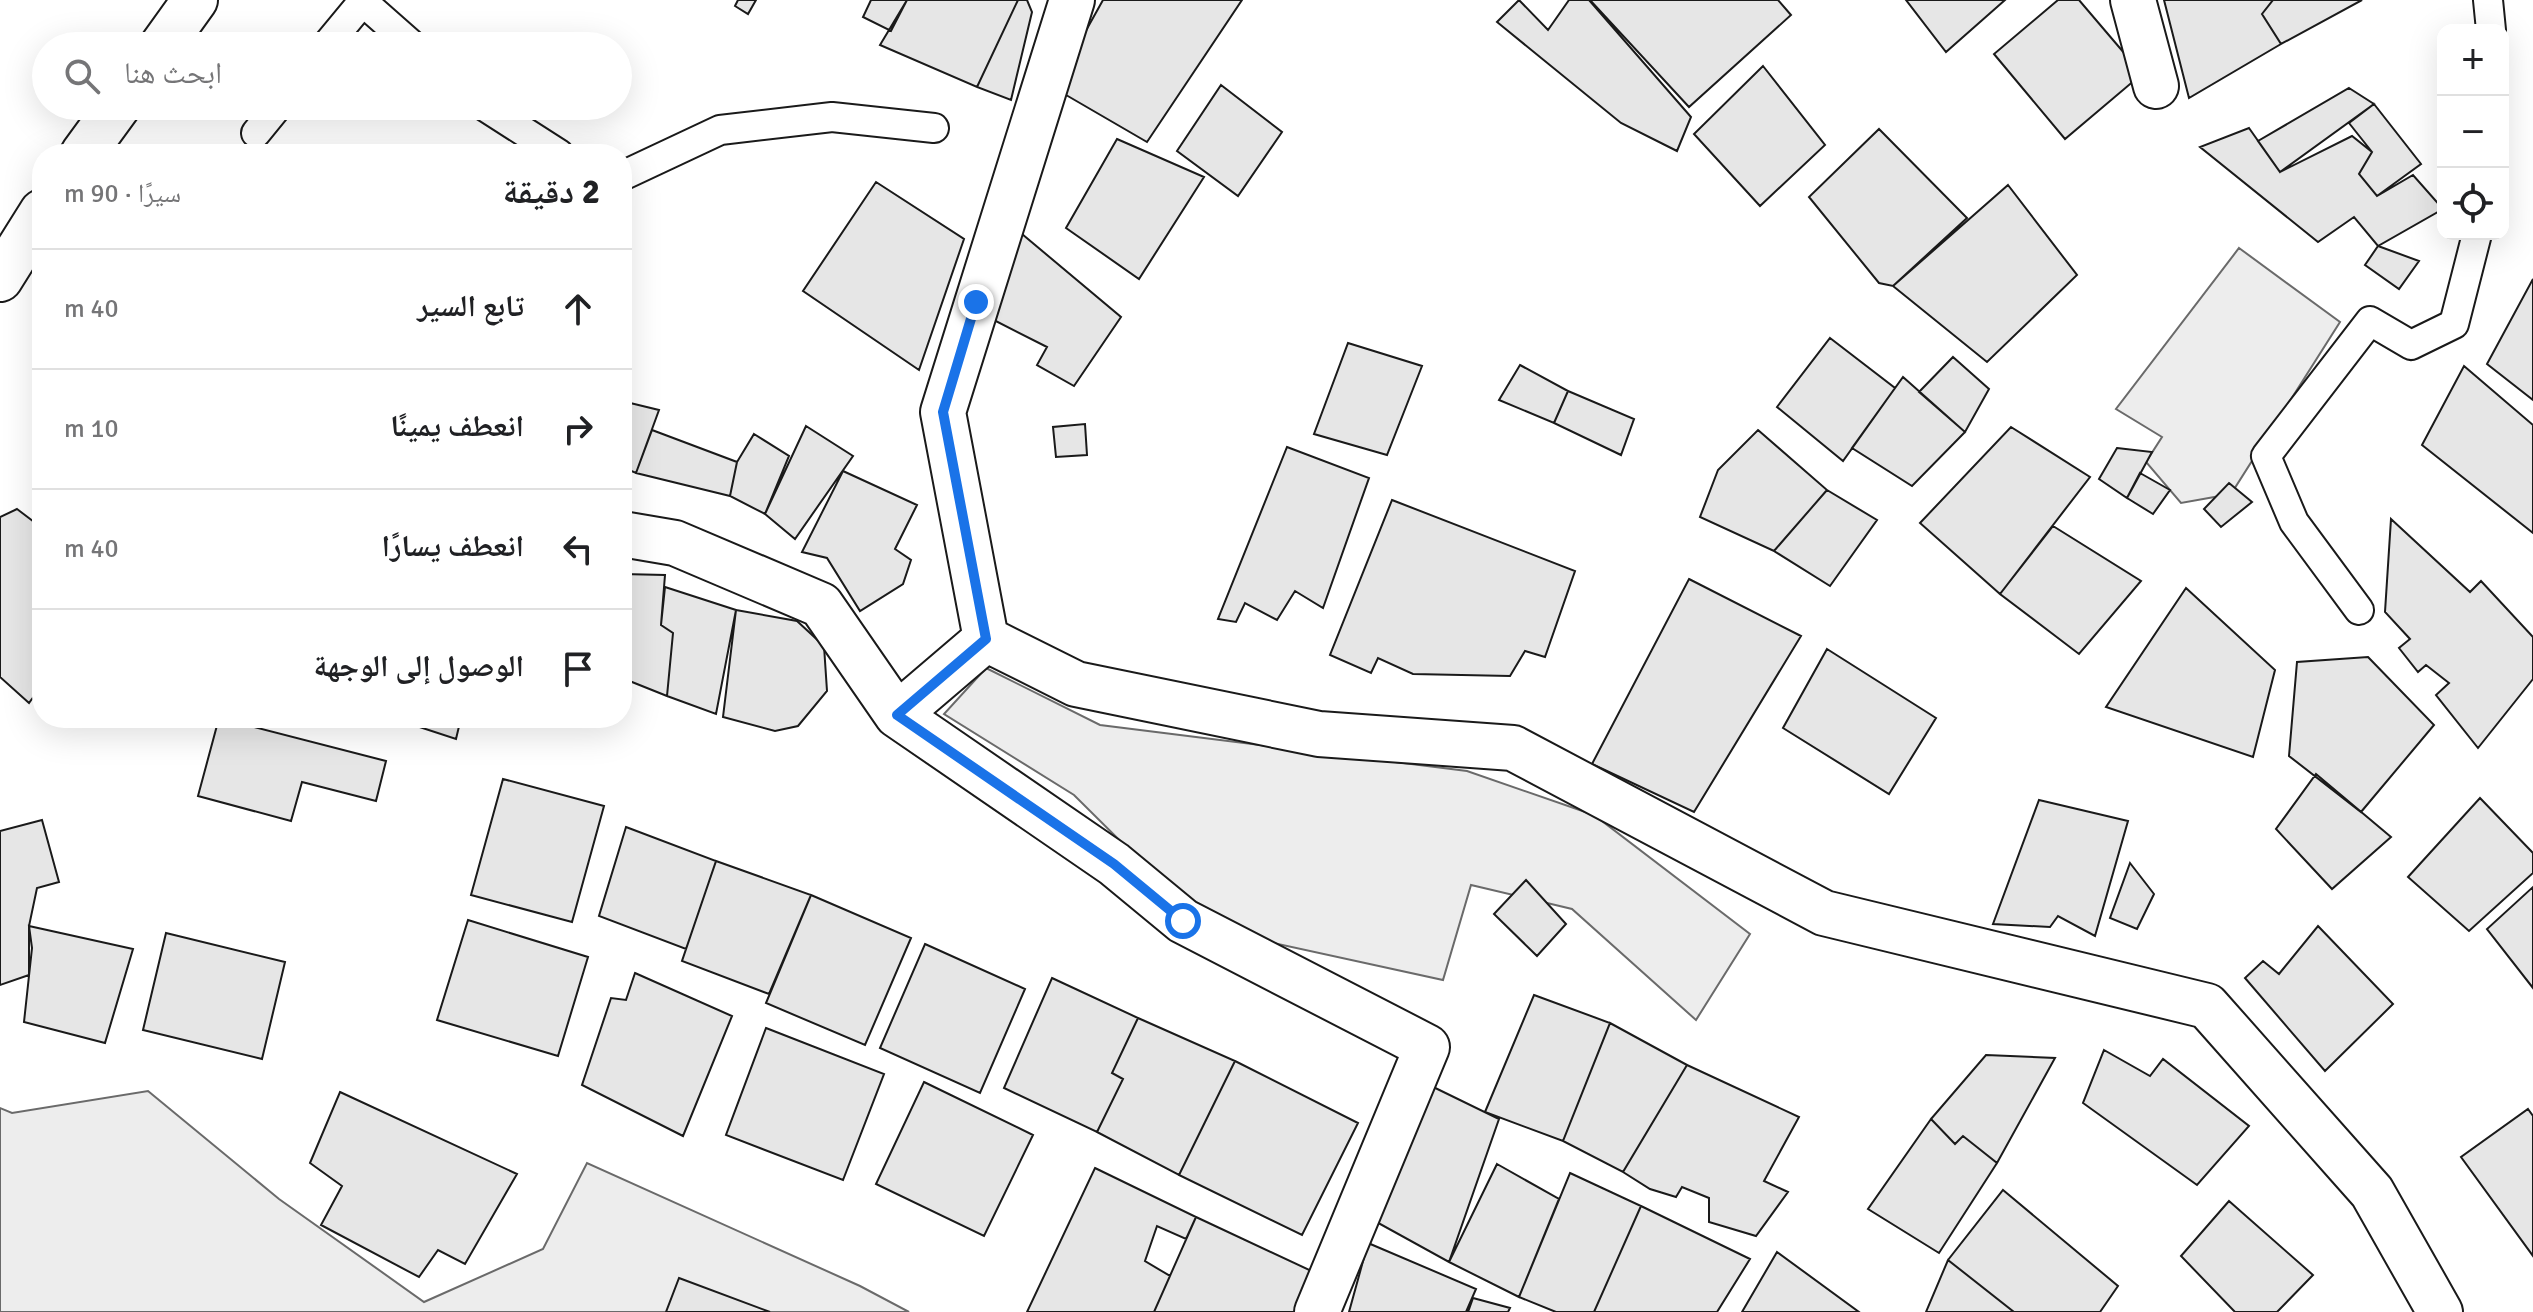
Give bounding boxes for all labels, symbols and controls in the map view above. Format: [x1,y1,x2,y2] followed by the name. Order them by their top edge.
[2437,24,2509,240] map controls
[2437,24,2509,96] button: +
[32,32,632,120] search box
[60,54,104,98] icon: search
[124,55,222,92] text: ابحث هنا
[2437,96,2509,168] button: −
[2437,168,2509,240] button: locate
[503,171,600,213] text: 2 دقيقة
[64,178,181,210] text: سيرًا · 90 m
[958,284,994,320] route end
[556,287,600,331] icon: ahead
[417,288,524,325] text: تابع السير
[64,293,119,325] text: 40 m
[556,407,600,451] icon: right
[390,408,524,445] text: انعطف يمينًا
[64,413,119,445] text: 10 m
[556,527,600,571] icon: left
[381,528,524,565] text: انعطف يسارًا
[64,533,119,565] text: 40 m
[556,647,600,691] icon: arrive
[314,648,524,685] text: الوصول إلى الوجهة
[1165,903,1201,939] route start

